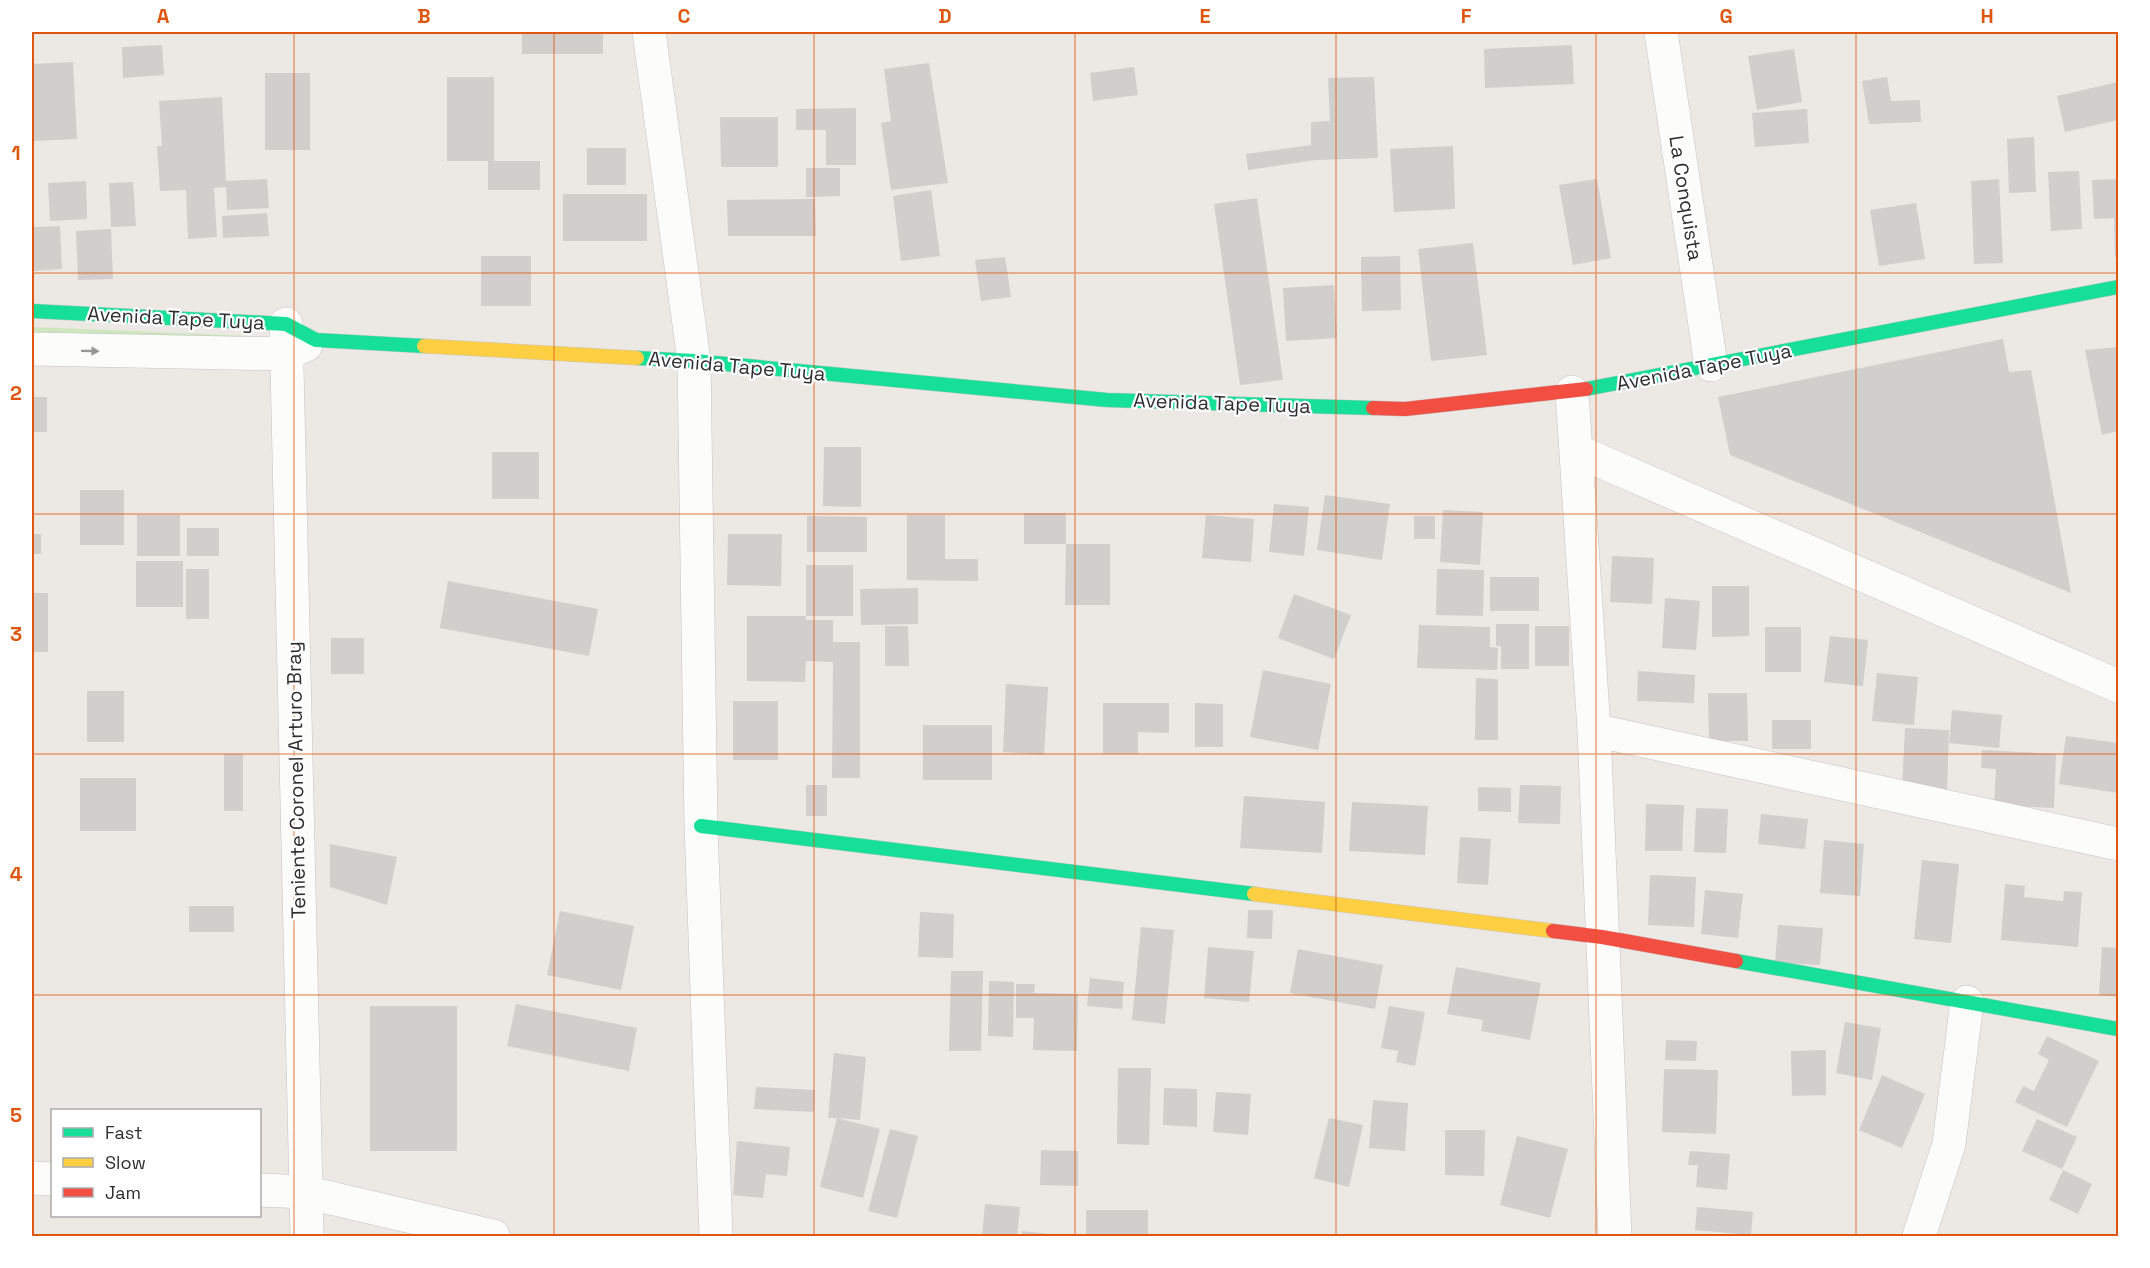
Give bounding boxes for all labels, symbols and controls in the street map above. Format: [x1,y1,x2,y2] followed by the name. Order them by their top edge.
[157,3,170,29] text: A
[417,3,431,29] text: B
[678,3,691,29] text: C
[938,3,952,29] text: D
[1199,3,1211,29] text: E
[1461,3,1472,29] text: F
[1719,3,1733,29] text: G
[1980,3,1994,29] text: H
[1663,134,1709,262] street label: La Conquista
[11,140,21,166] text: 1
[87,300,265,336] street label: Avenida Tape Tuya
[1614,337,1794,397] street label: Avenida Tape Tuya
[647,345,827,387] street label: Avenida Tape Tuya
[80,346,99,355] one-way arrow
[10,380,22,406] text: 2
[1133,387,1311,419] street label: Avenida Tape Tuya
[10,621,22,647] text: 3
[281,641,311,919] street label: Teniente Coronel Arturo Bray
[10,861,23,887] text: 4
[10,1102,22,1128] text: 5
[51,1109,261,1217] legend
[105,1121,142,1144] text: Fast
[105,1151,146,1174] text: Slow
[105,1181,141,1204] text: Jam

